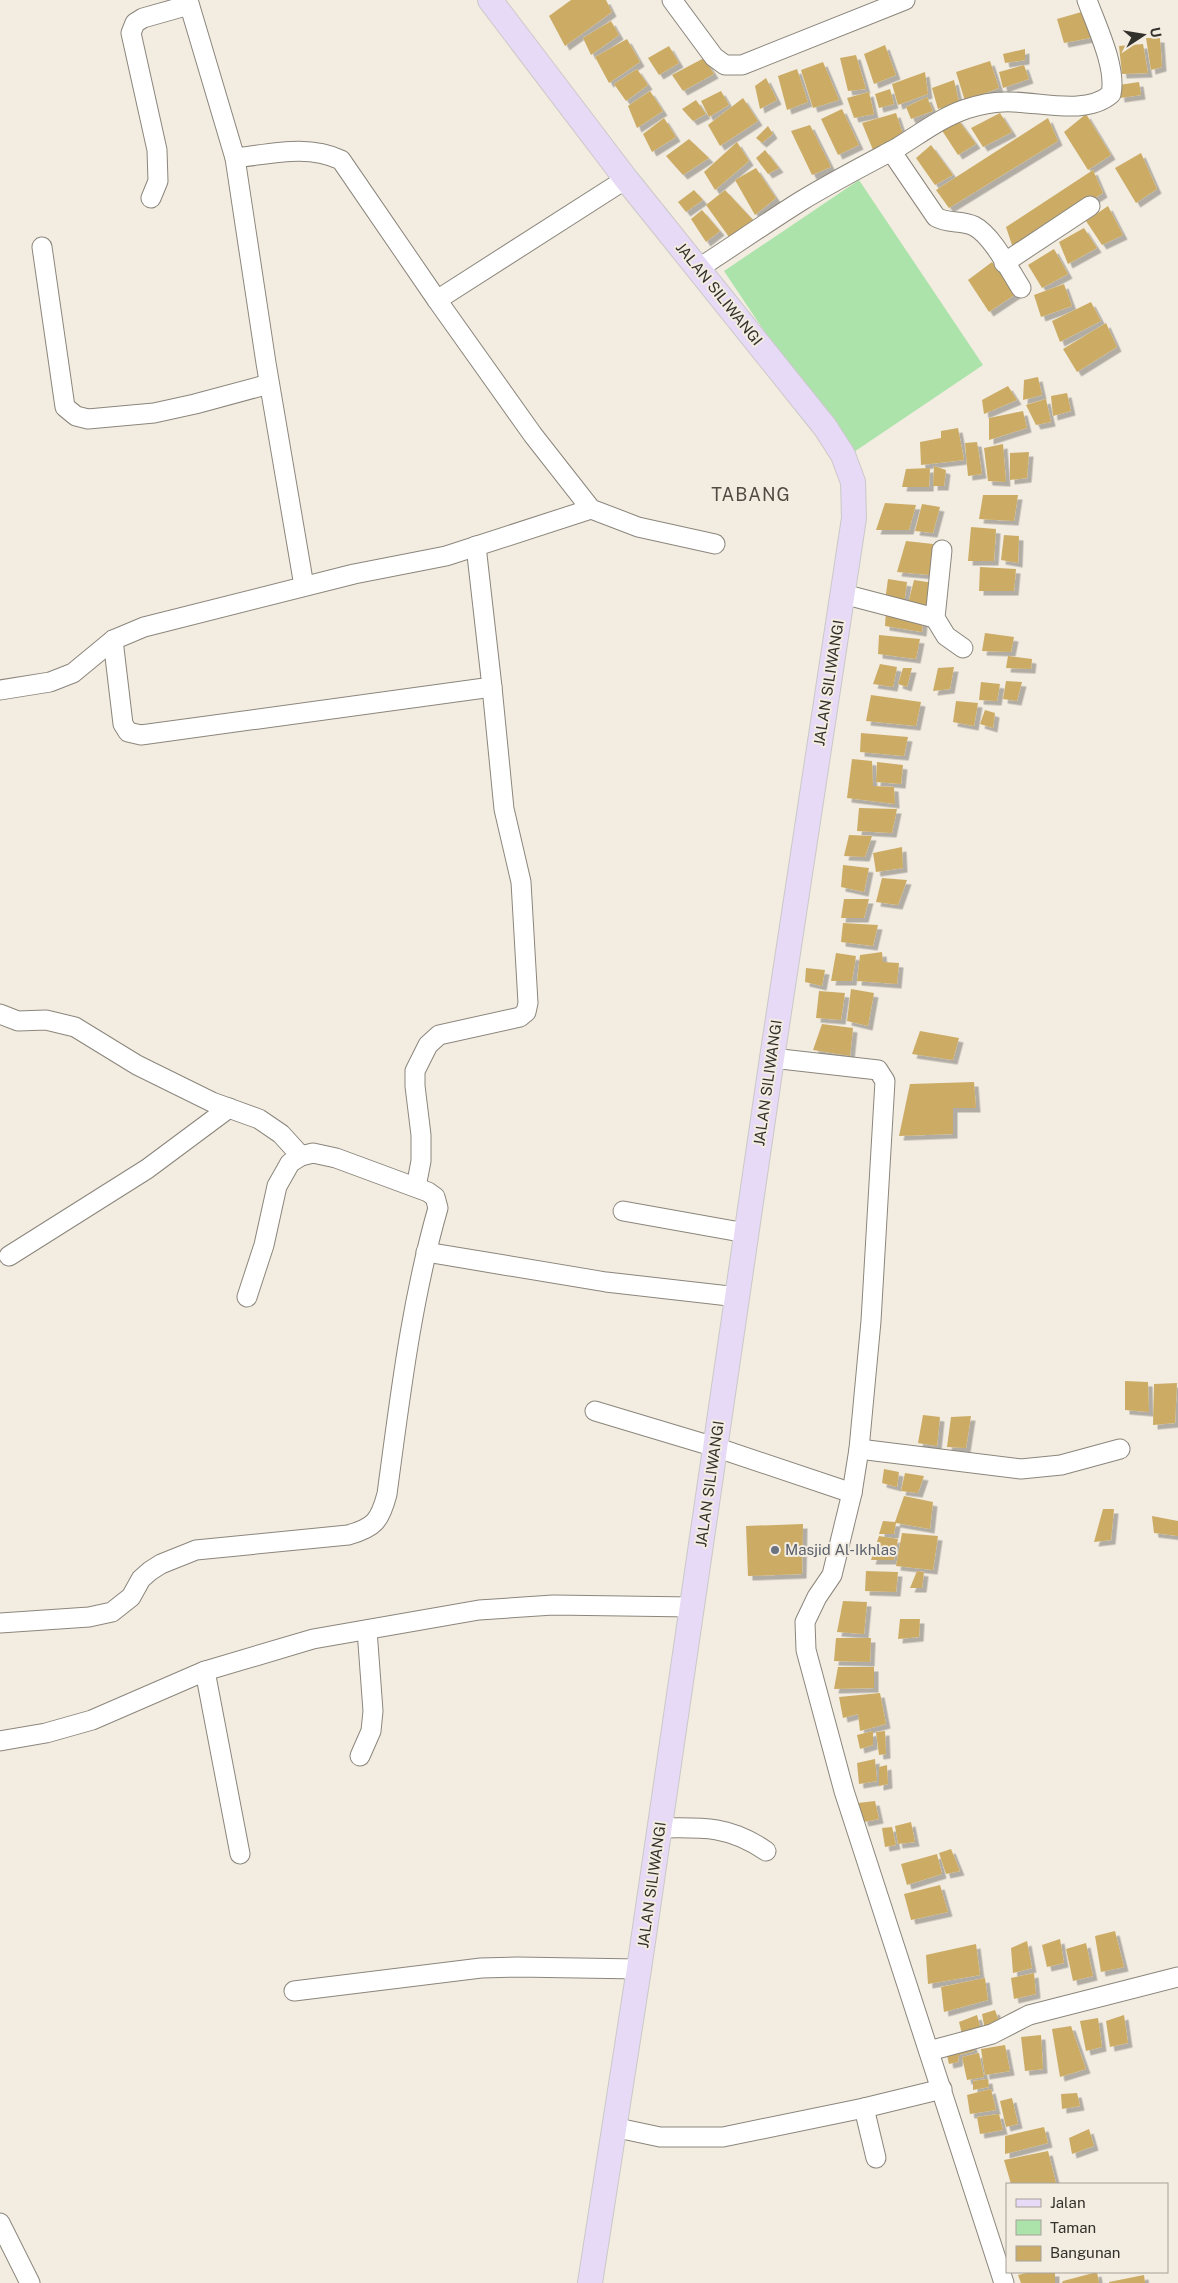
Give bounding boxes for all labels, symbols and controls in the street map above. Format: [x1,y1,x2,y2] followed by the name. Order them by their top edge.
[1118,10,1168,60] north arrow
[1147,26,1165,39] text: U
[673,239,766,349] street label: JALAN SILIWANGI
[711,484,791,505] district label: TABANG
[810,619,847,747] street label: JALAN SILIWANGI
[750,1019,785,1147] street label: JALAN SILIWANGI
[692,1420,727,1548] street label: JALAN SILIWANGI
[785,1541,897,1558] place label: Masjid Al-Ikhlas
[769,1544,781,1556] marker: Masjid Al-Ikhlas
[634,1821,669,1949] street label: JALAN SILIWANGI
[1006,2183,1168,2273] legend
[1050,2194,1086,2211] text: Jalan
[1050,2219,1096,2236] text: Taman
[1050,2244,1121,2261] text: Bangunan

